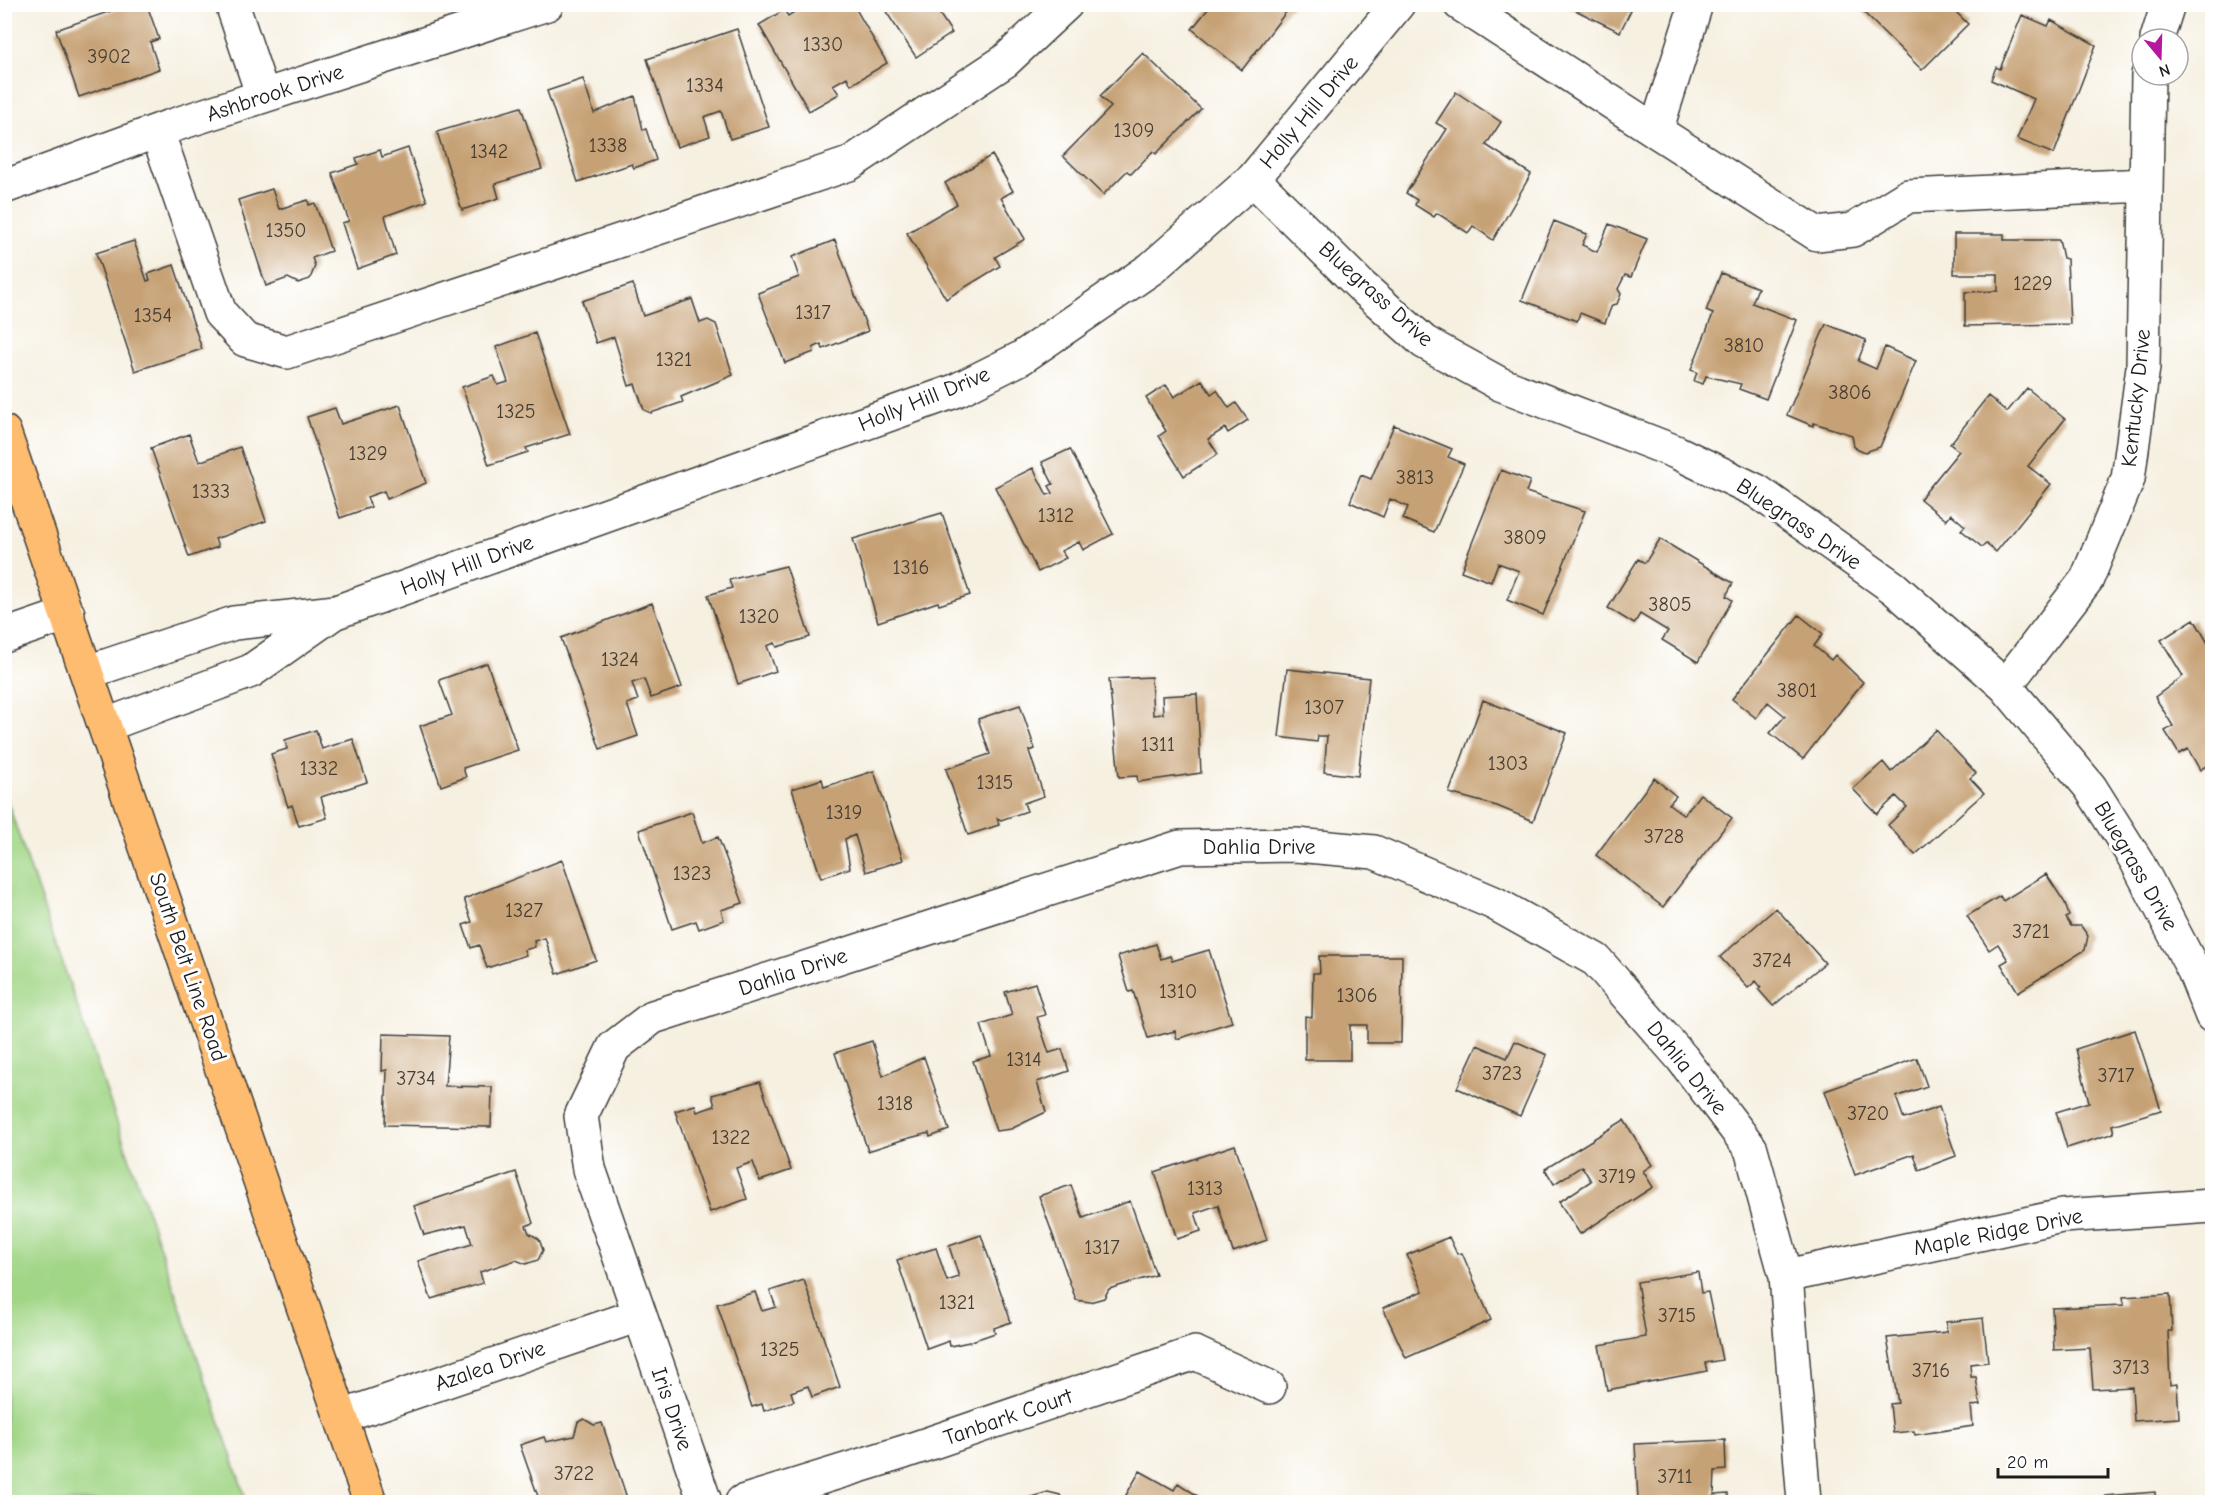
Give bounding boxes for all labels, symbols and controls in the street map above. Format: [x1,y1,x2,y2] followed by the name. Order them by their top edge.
[2130,27,2190,87] north arrow
[803,33,843,56] house number: 1330
[87,45,131,68] house number: 3902
[1254,50,1364,174] street label: Holly Hill Drive
[203,59,347,127] street label: Ashbrook Drive
[2157,60,2172,80] text: N
[686,74,724,97] house number: 1334
[1114,119,1154,142] house number: 1309
[589,134,627,157] house number: 1338
[470,140,508,163] house number: 1342
[265,219,307,242] house number: 1350
[1313,236,1439,352] street label: Bluegrass Drive
[2013,272,2053,295] house number: 1229
[795,301,831,324] house number: 1317
[134,304,172,327] house number: 1354
[2116,328,2156,468] street label: Kentucky Drive
[1724,334,1764,357] house number: 3810
[656,348,692,371] house number: 1321
[854,361,994,437] street label: Holly Hill Drive
[1828,381,1872,404] house number: 3806
[496,400,536,423] house number: 1325
[348,442,388,465] house number: 1329
[1396,466,1434,489] house number: 3813
[1732,473,1866,575] street label: Bluegrass Drive
[192,480,230,503] house number: 1333
[1038,504,1074,527] house number: 1312
[1503,526,1547,549] house number: 3809
[397,529,537,601] street label: Holly Hill Drive
[893,556,929,579] house number: 1316
[1648,593,1692,616] house number: 3805
[739,605,779,628] house number: 1320
[601,648,639,671] house number: 1324
[1777,679,1817,702] house number: 3801
[1304,696,1344,719] house number: 1307
[1141,733,1175,756] house number: 1311
[1488,752,1528,775] house number: 1303
[300,757,338,780] house number: 1332
[977,771,1013,794] house number: 1315
[2088,797,2184,935] street label: Bluegrass Drive
[826,801,862,824] house number: 1319
[1644,825,1684,848] house number: 3728
[1203,834,1315,860] street label: Dahlia Drive
[673,862,711,885] house number: 1323
[144,869,232,1065] street label: South Belt Line Road
[505,899,543,922] house number: 1327
[2012,920,2050,943] house number: 3721
[735,942,851,1002] street label: Dahlia Drive
[1752,949,1792,972] house number: 3724
[1159,980,1197,1003] house number: 1310
[1336,984,1378,1007] house number: 1306
[1641,1016,1733,1120] street label: Dahlia Drive
[1006,1048,1042,1071] house number: 1314
[1482,1062,1522,1085] house number: 3723
[2098,1064,2135,1087] house number: 3717
[396,1067,436,1090] house number: 3734
[877,1092,913,1115] house number: 1318
[1847,1102,1889,1125] house number: 3720
[712,1126,750,1149] house number: 1322
[1598,1165,1636,1188] house number: 3719
[1187,1177,1223,1200] house number: 1313
[1911,1203,2085,1261] street label: Maple Ridge Drive
[1084,1236,1120,1259] house number: 1317
[939,1291,975,1314] house number: 1321
[1658,1304,1696,1327] house number: 3715
[431,1335,549,1397] street label: Azalea Drive
[760,1338,800,1361] house number: 1325
[2112,1356,2150,1379] house number: 3713
[1912,1359,1950,1382] house number: 3716
[646,1364,698,1454] street label: Iris Drive
[940,1383,1076,1451] street label: Tanbark Court
[1998,1441,2108,1479] scale bar
[2007,1452,2048,1473] text: 20 m
[554,1462,594,1485] house number: 3722
[1657,1465,1693,1488] house number: 3711

